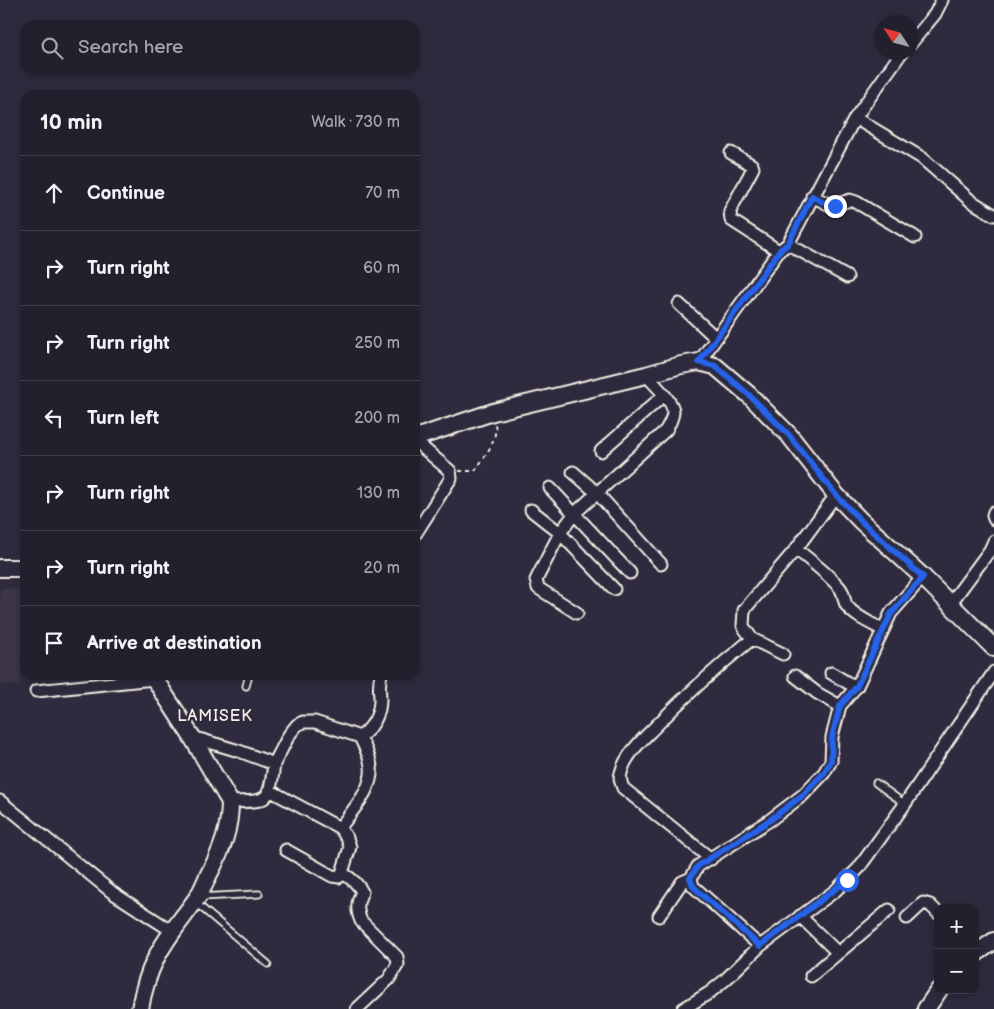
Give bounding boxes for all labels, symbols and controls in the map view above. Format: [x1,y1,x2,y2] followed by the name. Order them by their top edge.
[874,15,919,60] north arrow
[20,20,420,75] search box
[38,34,66,62] icon: search
[78,36,183,59] text: Search here
[40,110,102,135] text: 10 min
[311,113,400,132] text: Walk · 730 m
[40,179,68,207] icon: ahead
[87,182,165,205] text: Continue
[365,184,400,203] text: 70 m
[824,195,847,218] route end
[40,254,68,282] icon: right
[87,257,170,280] text: Turn right
[363,259,400,278] text: 60 m
[40,329,68,357] icon: right
[87,332,170,355] text: Turn right
[354,334,400,353] text: 250 m
[40,404,68,432] icon: left
[87,407,159,430] text: Turn left
[354,409,400,428] text: 200 m
[40,479,68,507] icon: right
[87,482,170,505] text: Turn right
[357,484,400,503] text: 130 m
[40,554,68,582] icon: right
[87,557,170,580] text: Turn right
[364,559,400,578] text: 20 m
[40,629,68,657] icon: arrive
[87,632,262,655] text: Arrive at destination
[177,707,253,726] district label: LAMISEK
[836,869,859,892] route start
[934,904,979,994] map controls
[934,904,979,949] button: +
[934,949,979,994] button: −

